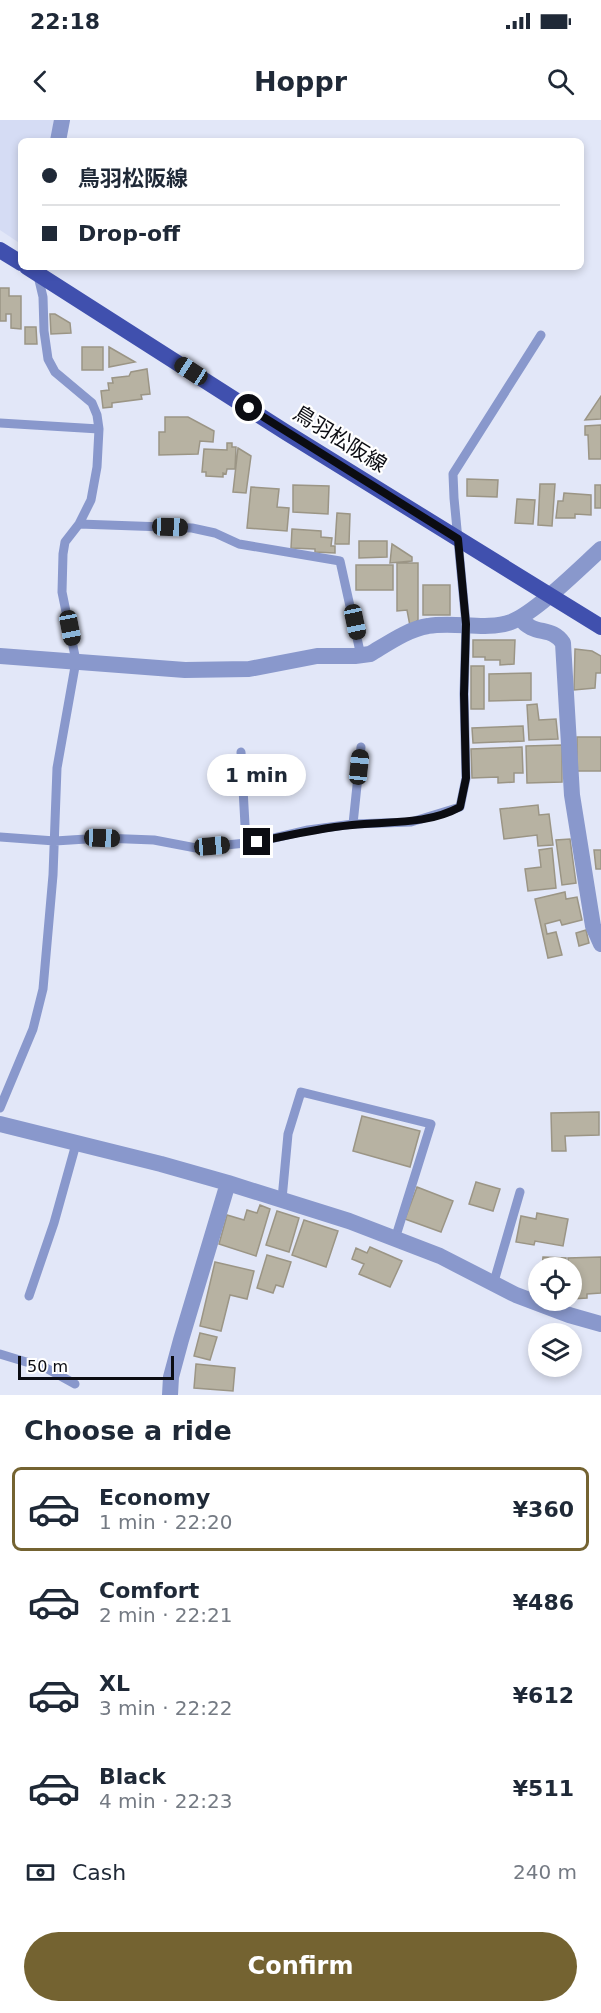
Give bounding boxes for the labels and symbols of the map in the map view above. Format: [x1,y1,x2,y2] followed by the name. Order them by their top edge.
[171,354,211,388] car
[235,394,262,421] route start
[289,401,391,477] street label: 鳥羽松阪線
[152,517,188,537] car
[342,603,368,641] car
[58,609,82,647] car
[348,748,370,786] car
[208,755,306,797] callout: 1 min
[84,828,120,848] car
[243,828,270,855] route end
[193,835,231,857] car
[18,1353,174,1380] scale bar

